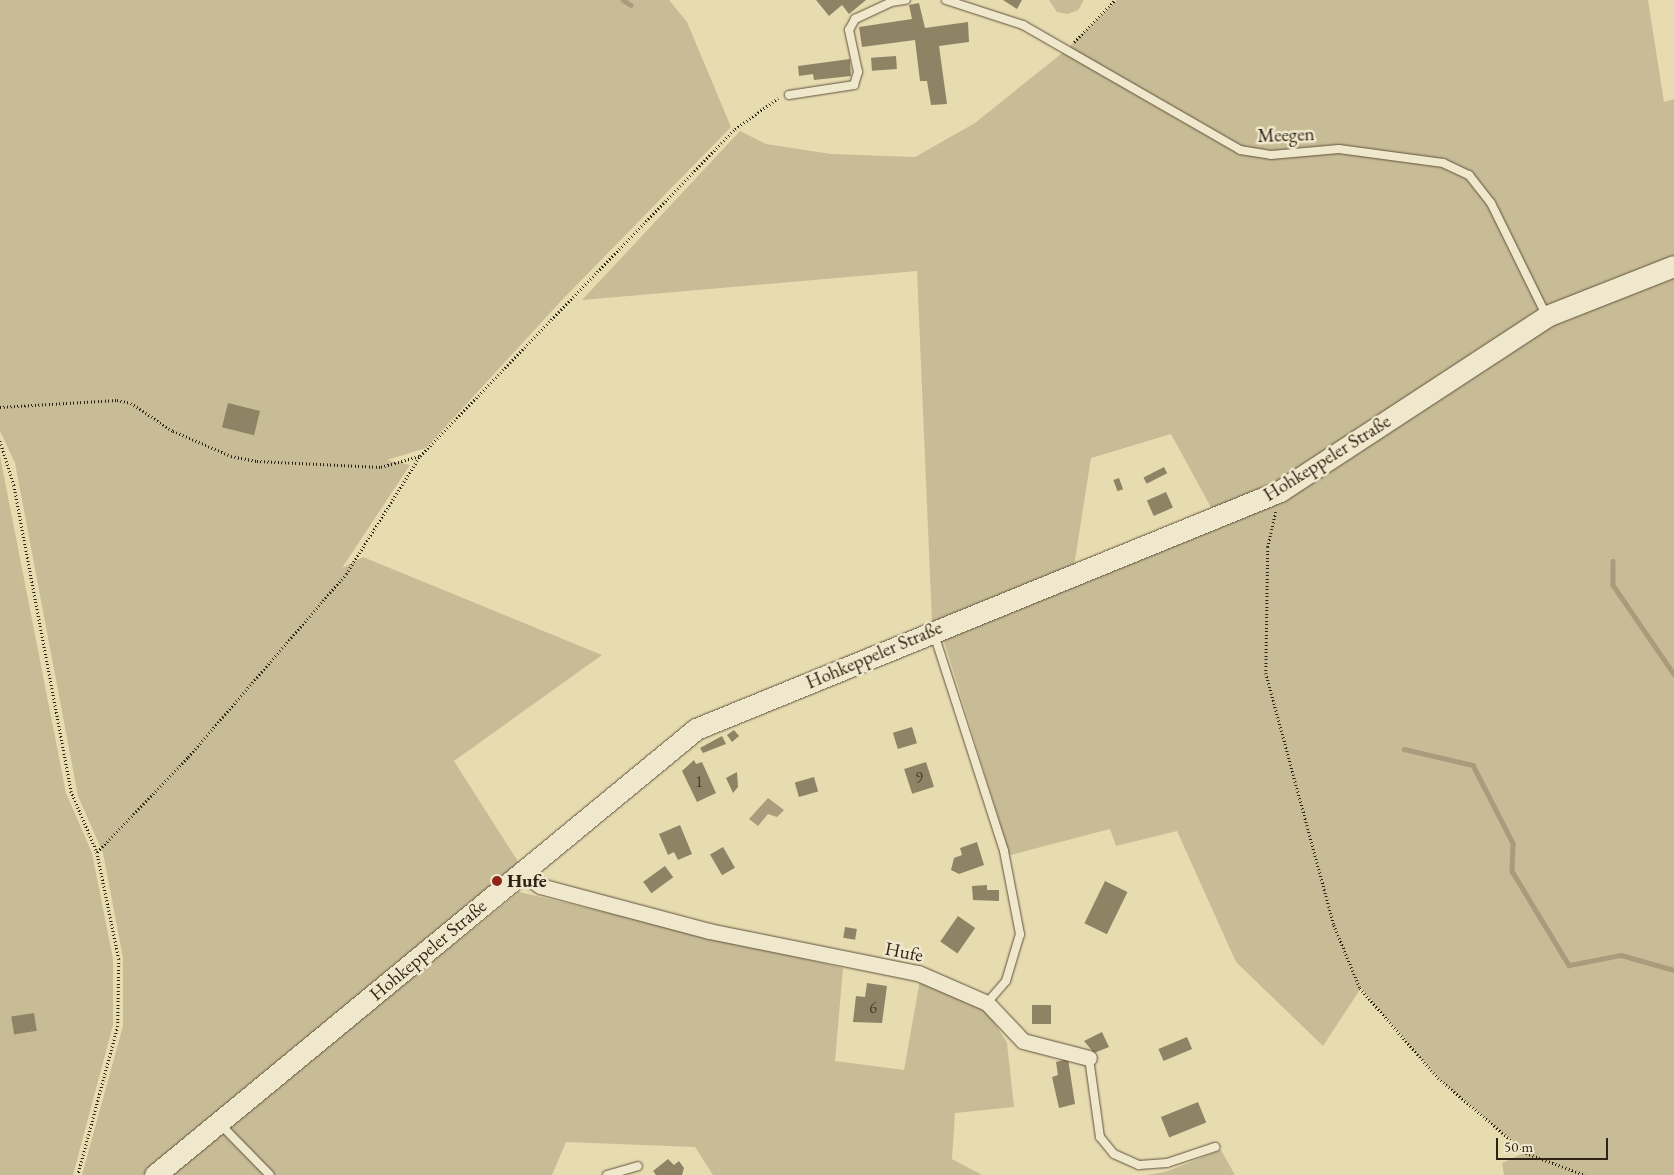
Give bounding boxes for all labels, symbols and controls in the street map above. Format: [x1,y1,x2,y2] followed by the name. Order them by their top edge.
[1257,123,1315,147] street label: Meegen
[1259,410,1395,506] street label: Hohkeppeler Straße
[803,616,945,694] street label: Hohkeppeler Straße
[915,768,923,788] house number: 9
[695,772,703,792] house number: 1
[507,870,547,892] place label: Hufe
[491,875,503,887] marker: Hufe
[365,894,491,1006] street label: Hohkeppeler Straße
[883,937,925,967] street label: Hufe
[869,998,877,1018] house number: 6
[1499,1128,1612,1160] scale bar
[1504,1137,1533,1156] text: 50 m

